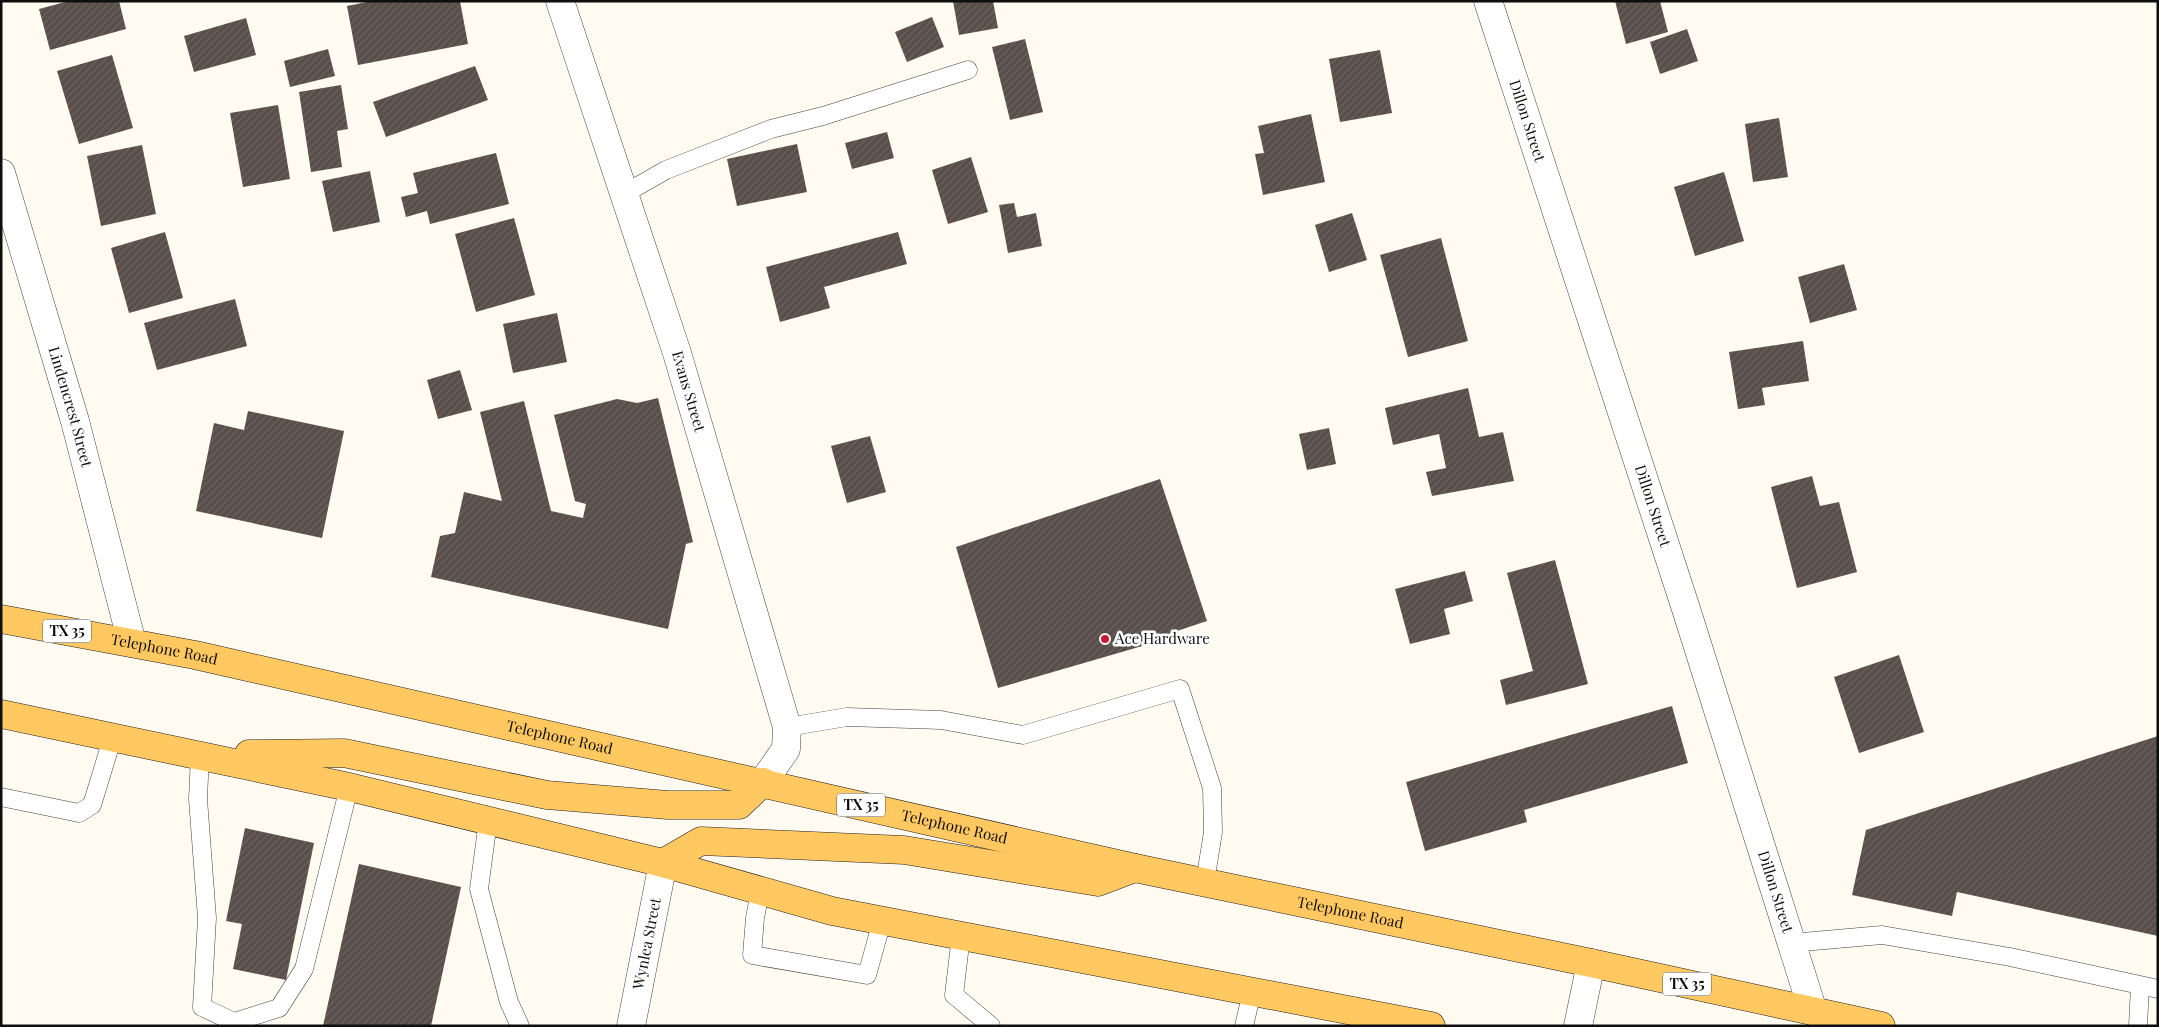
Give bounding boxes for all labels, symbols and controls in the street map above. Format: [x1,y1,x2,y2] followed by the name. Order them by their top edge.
[1505,77,1551,165] street label: Dillon Street
[44,344,98,470] street label: Lindencrest Street
[668,348,711,435] street label: Evans Street
[1631,462,1676,550] street label: Dillon Street
[43,620,91,642] road number: TX 35
[1114,628,1210,648] place label: Ace Hardware
[109,629,220,669] street label: Telephone Road
[1099,633,1111,645] marker: Ace Hardware
[505,715,615,758] street label: Telephone Road
[837,794,885,816] road number: TX 35
[900,804,1010,848] street label: Telephone Road
[1754,848,1799,936] street label: Dillon Street
[1295,891,1406,933] street label: Telephone Road
[627,895,665,992] street label: Wynlea Street
[1663,972,1711,996] road number: TX 35

